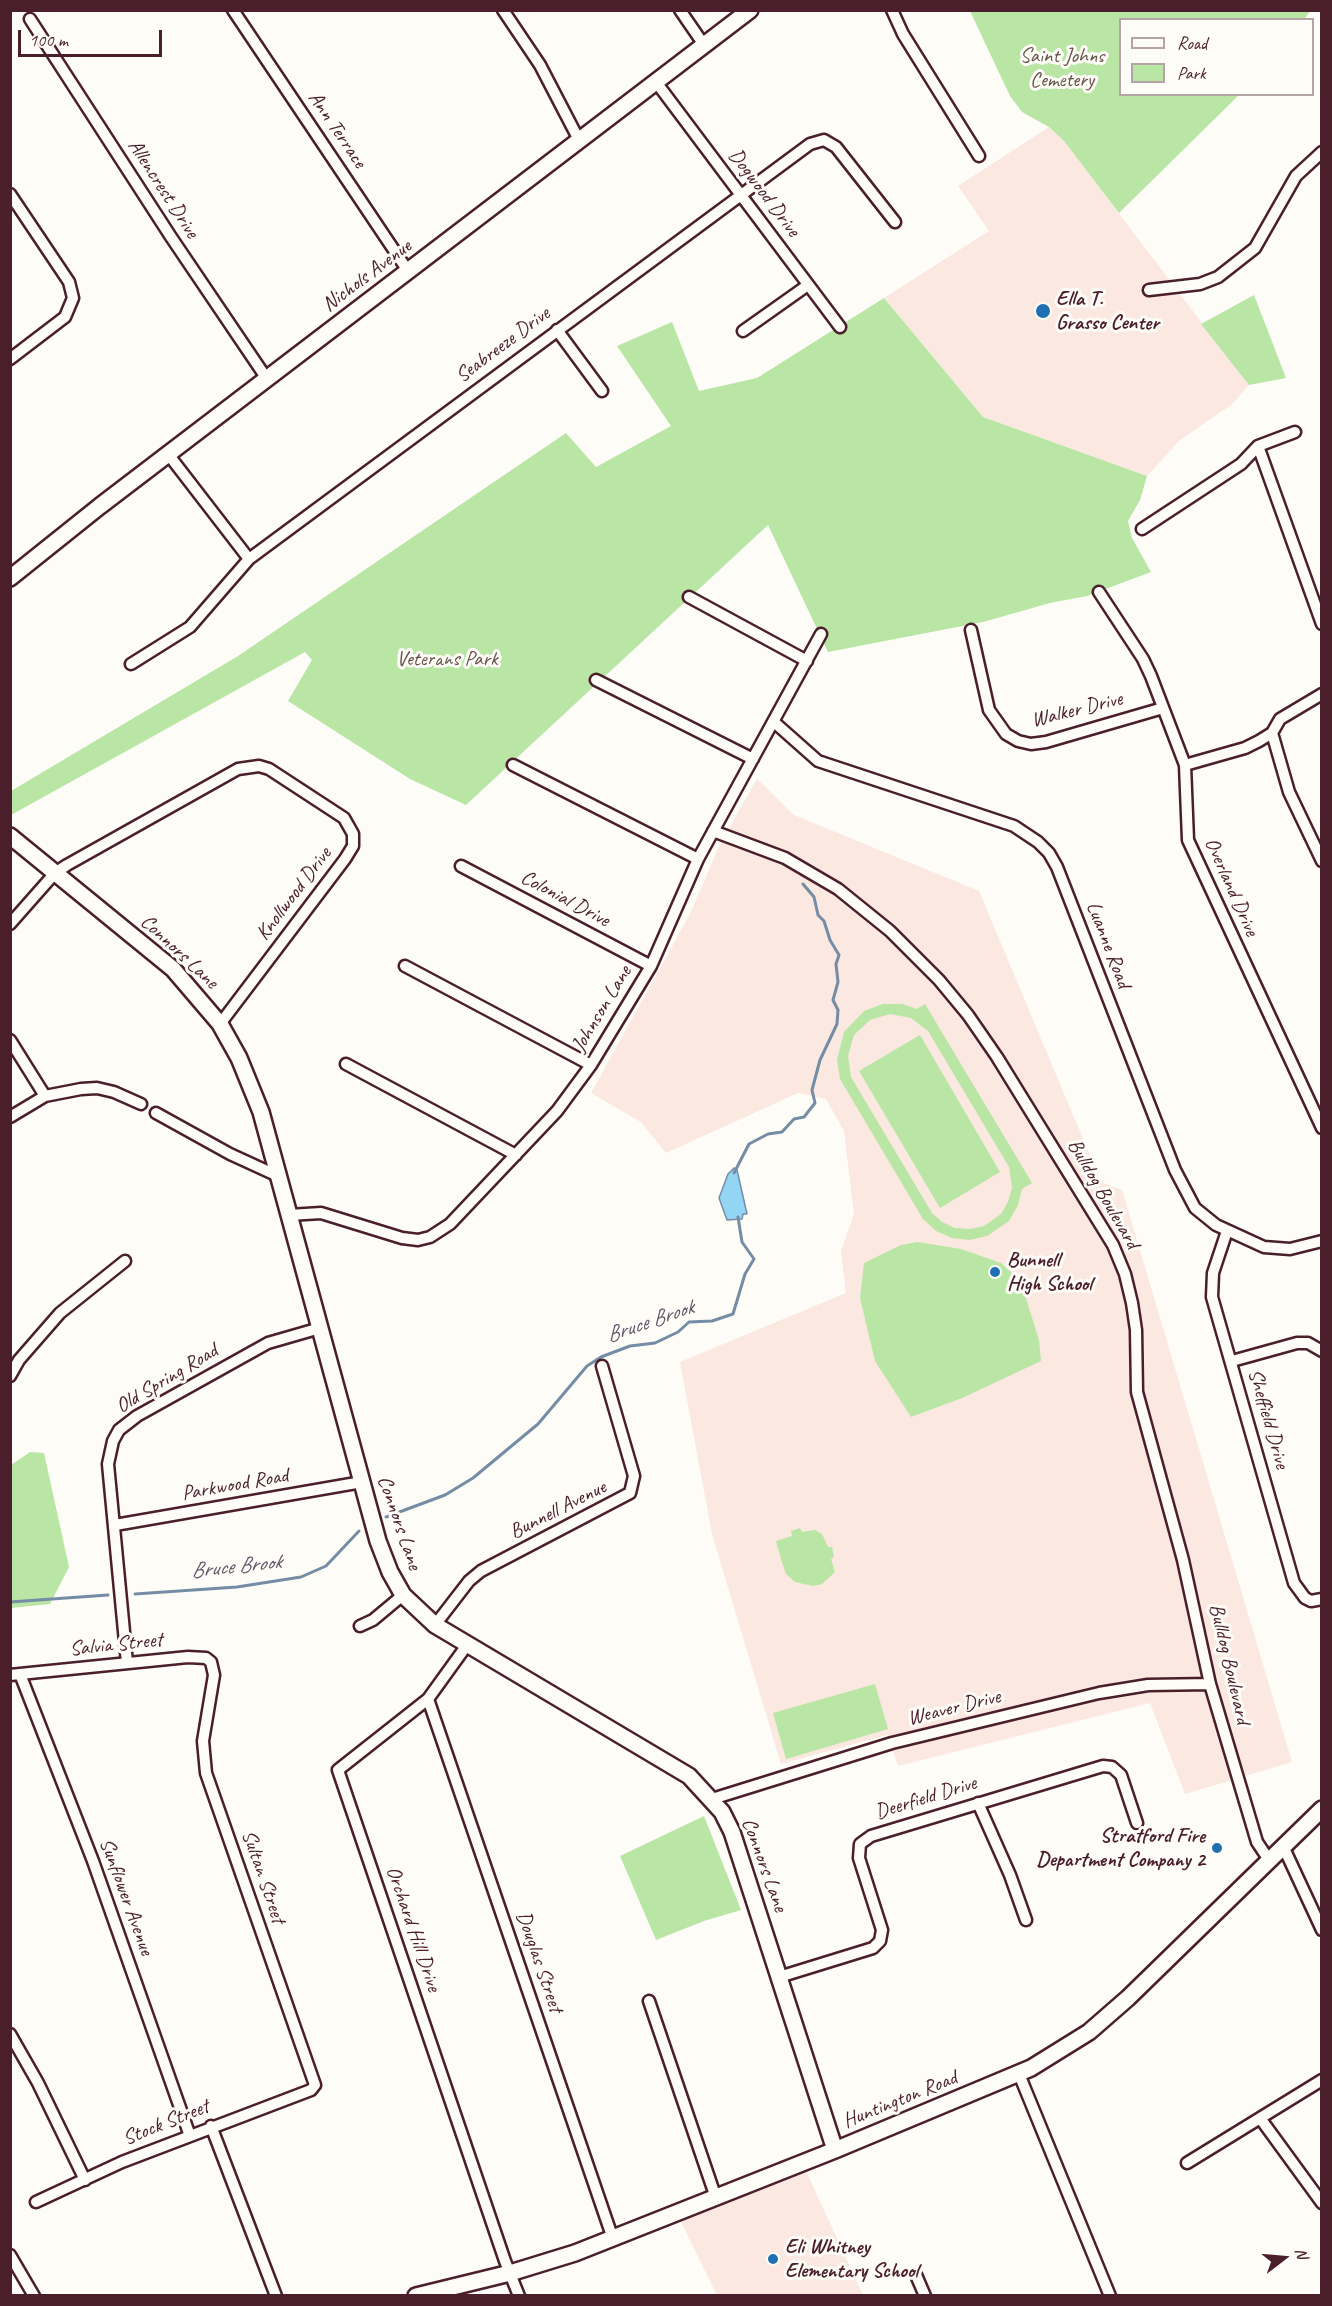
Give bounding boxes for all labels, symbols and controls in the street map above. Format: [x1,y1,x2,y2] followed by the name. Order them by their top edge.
[21,18,165,56] scale bar
[1119,18,1314,96] legend
[29,29,68,51] text: 100 m
[1177,32,1207,54] text: Road
[1020,43,1104,93] park label: Saint Johns Cemetery
[1177,62,1206,84] text: Park
[302,87,372,173] street label: Ann Terrace
[122,135,204,243] street label: Allencrest Drive
[723,144,805,242] street label: Dogwood Drive
[317,234,417,318] street label: Nichols Avenue
[1056,286,1159,336] place label: Ella T. Grasso Center
[451,301,555,389] street label: Seabreeze Drive
[1034,302,1052,320] marker: Ella T. Grasso Center
[396,646,498,672] park label: Veterans Park
[1029,687,1125,733] street label: Walker Drive
[1198,834,1264,940] street label: Overland Drive
[251,842,337,946] street label: Knollwood Drive
[516,865,614,933] street label: Colonial Drive
[1080,898,1136,992] street label: Luanne Road
[135,909,223,995] street label: Connors Lane
[566,961,638,1057] street label: Johnson Lane
[1061,1135,1145,1253] street label: Bulldog Boulevard
[1007,1247,1092,1297] place label: Bunnell High School
[988,1265,1002,1279] marker: Bunnell High School
[603,1295,697,1349] water label: Bruce Brook
[111,1339,223,1419] street label: Old Spring Road
[1242,1366,1294,1472] street label: Sheffield Drive
[180,1463,290,1507] street label: Parkwood Road
[371,1473,427,1573] street label: Connors Lane
[506,1475,610,1545] street label: Bunnell Avenue
[190,1549,282,1585] water label: Bruce Brook
[1203,1601,1255,1727] street label: Bulldog Boulevard
[68,1628,164,1662] street label: Salvia Street
[905,1684,1003,1732] street label: Weaver Drive
[872,1771,980,1825] street label: Deerfield Drive
[735,1815,793,1915] street label: Connors Lane
[1036,1823,1205,1873] place label: Stratford Fire Department Company 2
[235,1827,291,1927] street label: Sultan Street
[93,1835,159,1959] street label: Sunflower Avenue
[1210,1841,1224,1855] marker: Stratford Fire Department Company 2
[380,1863,446,1995] street label: Orchard Hill Drive
[510,1908,568,2016] street label: Douglas Street
[839,2066,961,2134] street label: Huntington Road
[119,2094,213,2152] street label: Stock Street
[1254,2228,1314,2288] north arrow
[785,2234,918,2284] place label: Eli Whitney Elementary School
[1290,2246,1312,2261] text: N
[766,2252,780,2266] marker: Eli Whitney Elementary School

